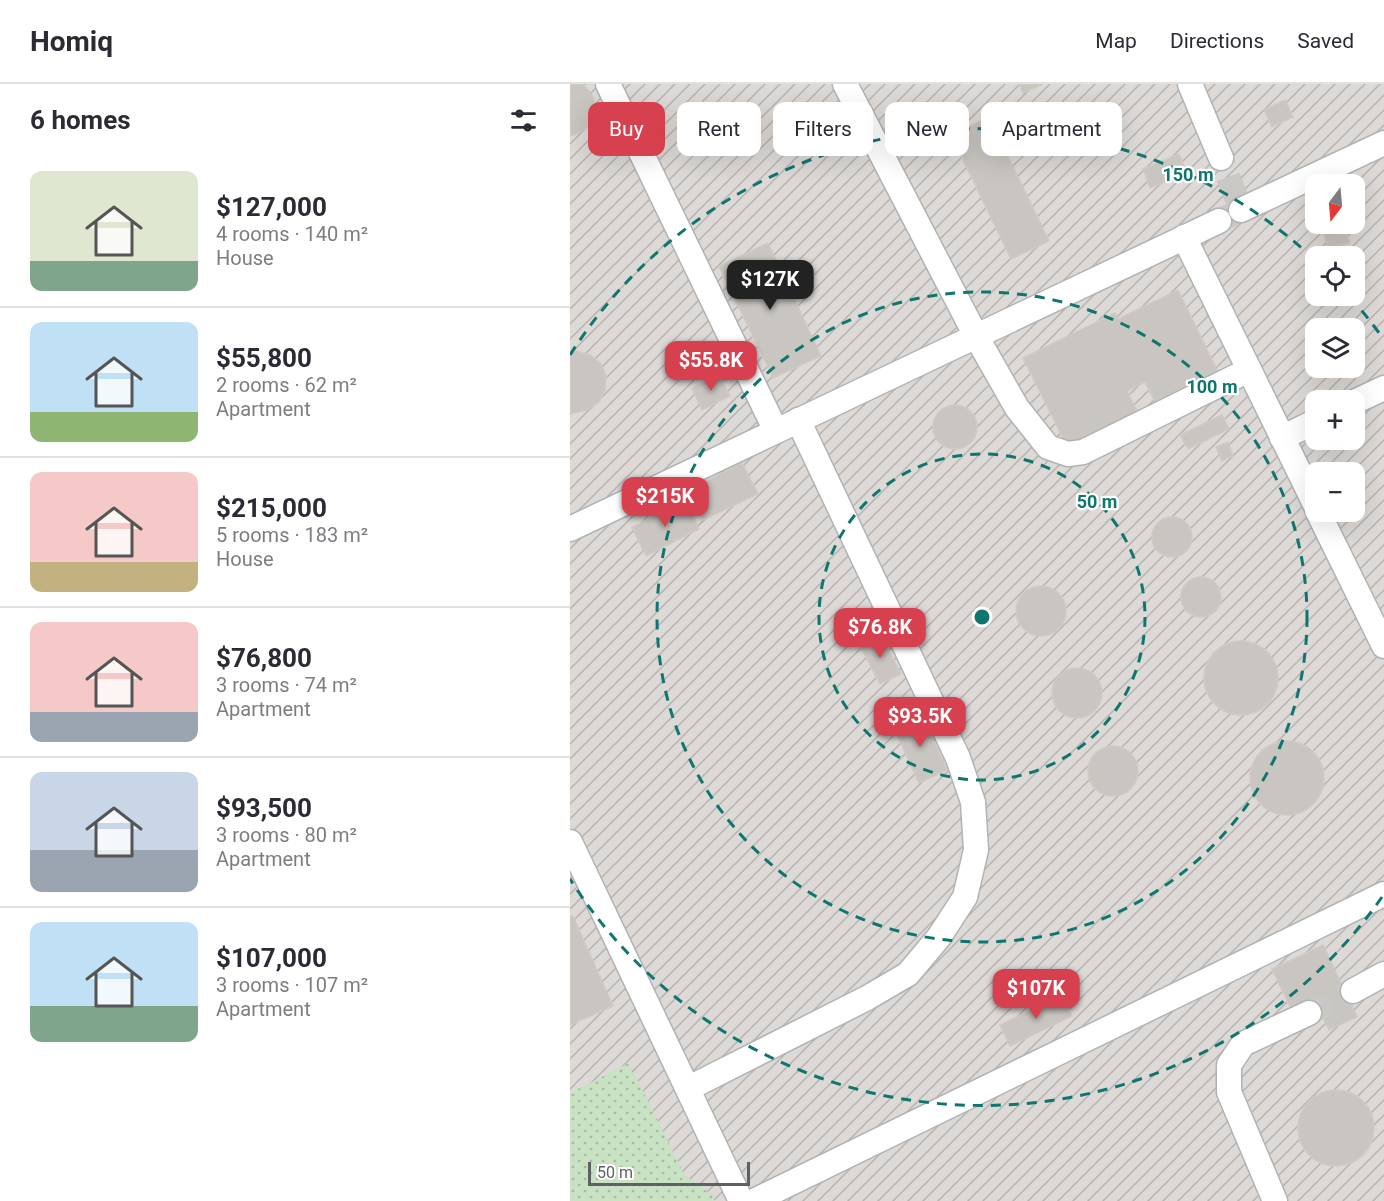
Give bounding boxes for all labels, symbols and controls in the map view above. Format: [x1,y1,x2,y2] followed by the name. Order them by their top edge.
[30,25,113,58] text: Homiq
[1095,29,1137,53] text: Map
[1170,29,1264,53] text: Directions
[1297,29,1354,53] text: Saved
[588,102,665,156] chip: Buy
[677,102,761,156] chip: Rent
[773,102,873,156] chip: Filters
[885,102,969,156] chip: New
[981,102,1122,156] chip: Apartment
[507,104,540,137] icon: filters
[30,105,131,135] text: 6 homes
[1162,164,1214,185] text: 150 m
[1305,174,1365,234] north arrow
[1305,174,1365,522] map controls
[216,192,327,222] text: $127,000
[78,195,150,267] icon: home
[216,222,368,246] text: 4 rooms · 140 m²
[216,246,274,270] text: House
[1305,246,1365,306] button: locate
[728,260,812,311] pin: $127K
[741,267,799,291] text: $127K
[1305,318,1365,378] button: layers
[662,341,760,392] pin: $55.8K
[216,343,312,373] text: $55,800
[78,346,150,418] icon: home
[679,348,743,372] text: $55.8K
[216,373,357,397] text: 2 rooms · 62 m²
[1186,376,1238,397] text: 100 m
[1305,390,1365,450] button: +
[216,397,311,421] text: Apartment
[1305,462,1365,522] button: −
[623,477,707,528] pin: $215K
[636,484,694,508] text: $215K
[1077,491,1117,512] text: 50 m
[216,493,327,523] text: $215,000
[78,496,150,568] icon: home
[216,523,368,547] text: 5 rooms · 183 m²
[216,547,274,571] text: House
[972,607,992,627] centre of rings
[831,608,929,659] pin: $76.8K
[848,615,912,639] text: $76.8K
[216,643,312,673] text: $76,800
[78,646,150,718] icon: home
[216,673,357,697] text: 3 rooms · 74 m²
[216,697,311,721] text: Apartment
[871,697,969,748] pin: $93.5K
[888,704,952,728] text: $93.5K
[216,793,312,823] text: $93,500
[78,796,150,868] icon: home
[216,823,357,847] text: 3 rooms · 80 m²
[216,847,311,871] text: Apartment
[216,943,327,973] text: $107,000
[78,946,150,1018] icon: home
[994,969,1078,1020] pin: $107K
[216,973,368,997] text: 3 rooms · 107 m²
[1007,976,1065,1000] text: $107K
[216,997,311,1021] text: Apartment
[588,1159,750,1186] scale bar
[597,1163,633,1182] text: 50 m

